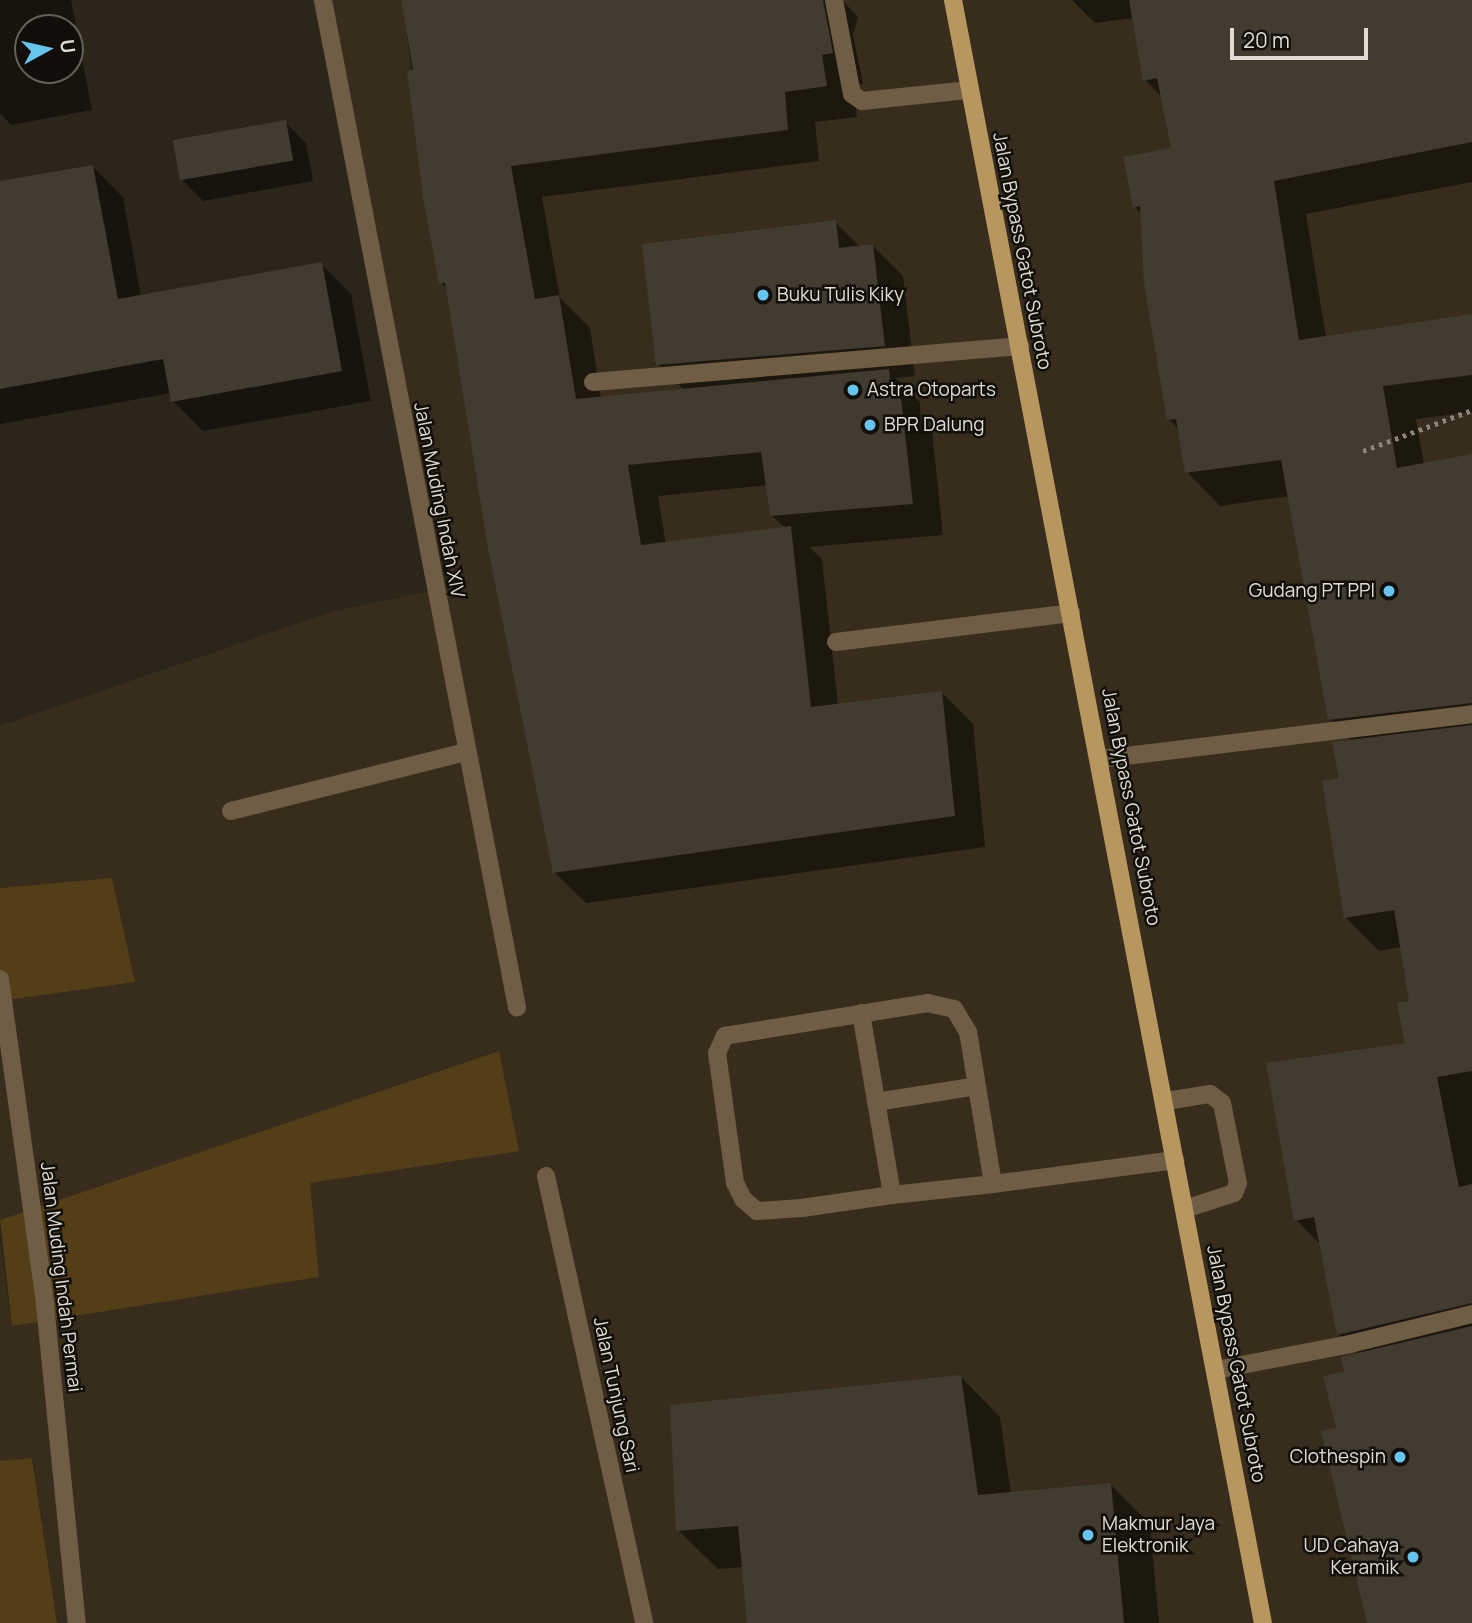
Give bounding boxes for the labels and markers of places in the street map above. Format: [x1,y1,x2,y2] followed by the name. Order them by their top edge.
[777,284,904,306] place label: Buku Tulis Kiky
[755,287,771,303] marker: Buku Tulis Kiky
[867,379,996,401] place label: Astra Otoparts
[845,382,861,398] marker: Astra Otoparts
[884,414,984,436] place label: BPR Dalung
[862,417,878,433] marker: BPR Dalung
[1248,580,1375,602] place label: Gudang PT PPI
[1381,583,1397,599] marker: Gudang PT PPI
[1290,1446,1386,1468] place label: Clothespin
[1392,1449,1408,1465] marker: Clothespin
[1102,1513,1215,1557] place label: Makmur Jaya Elektronik
[1080,1527,1096,1543] marker: Makmur Jaya Elektronik
[1303,1535,1399,1579] place label: UD Cahaya Keramik
[1405,1549,1421,1565] marker: UD Cahaya Keramik

